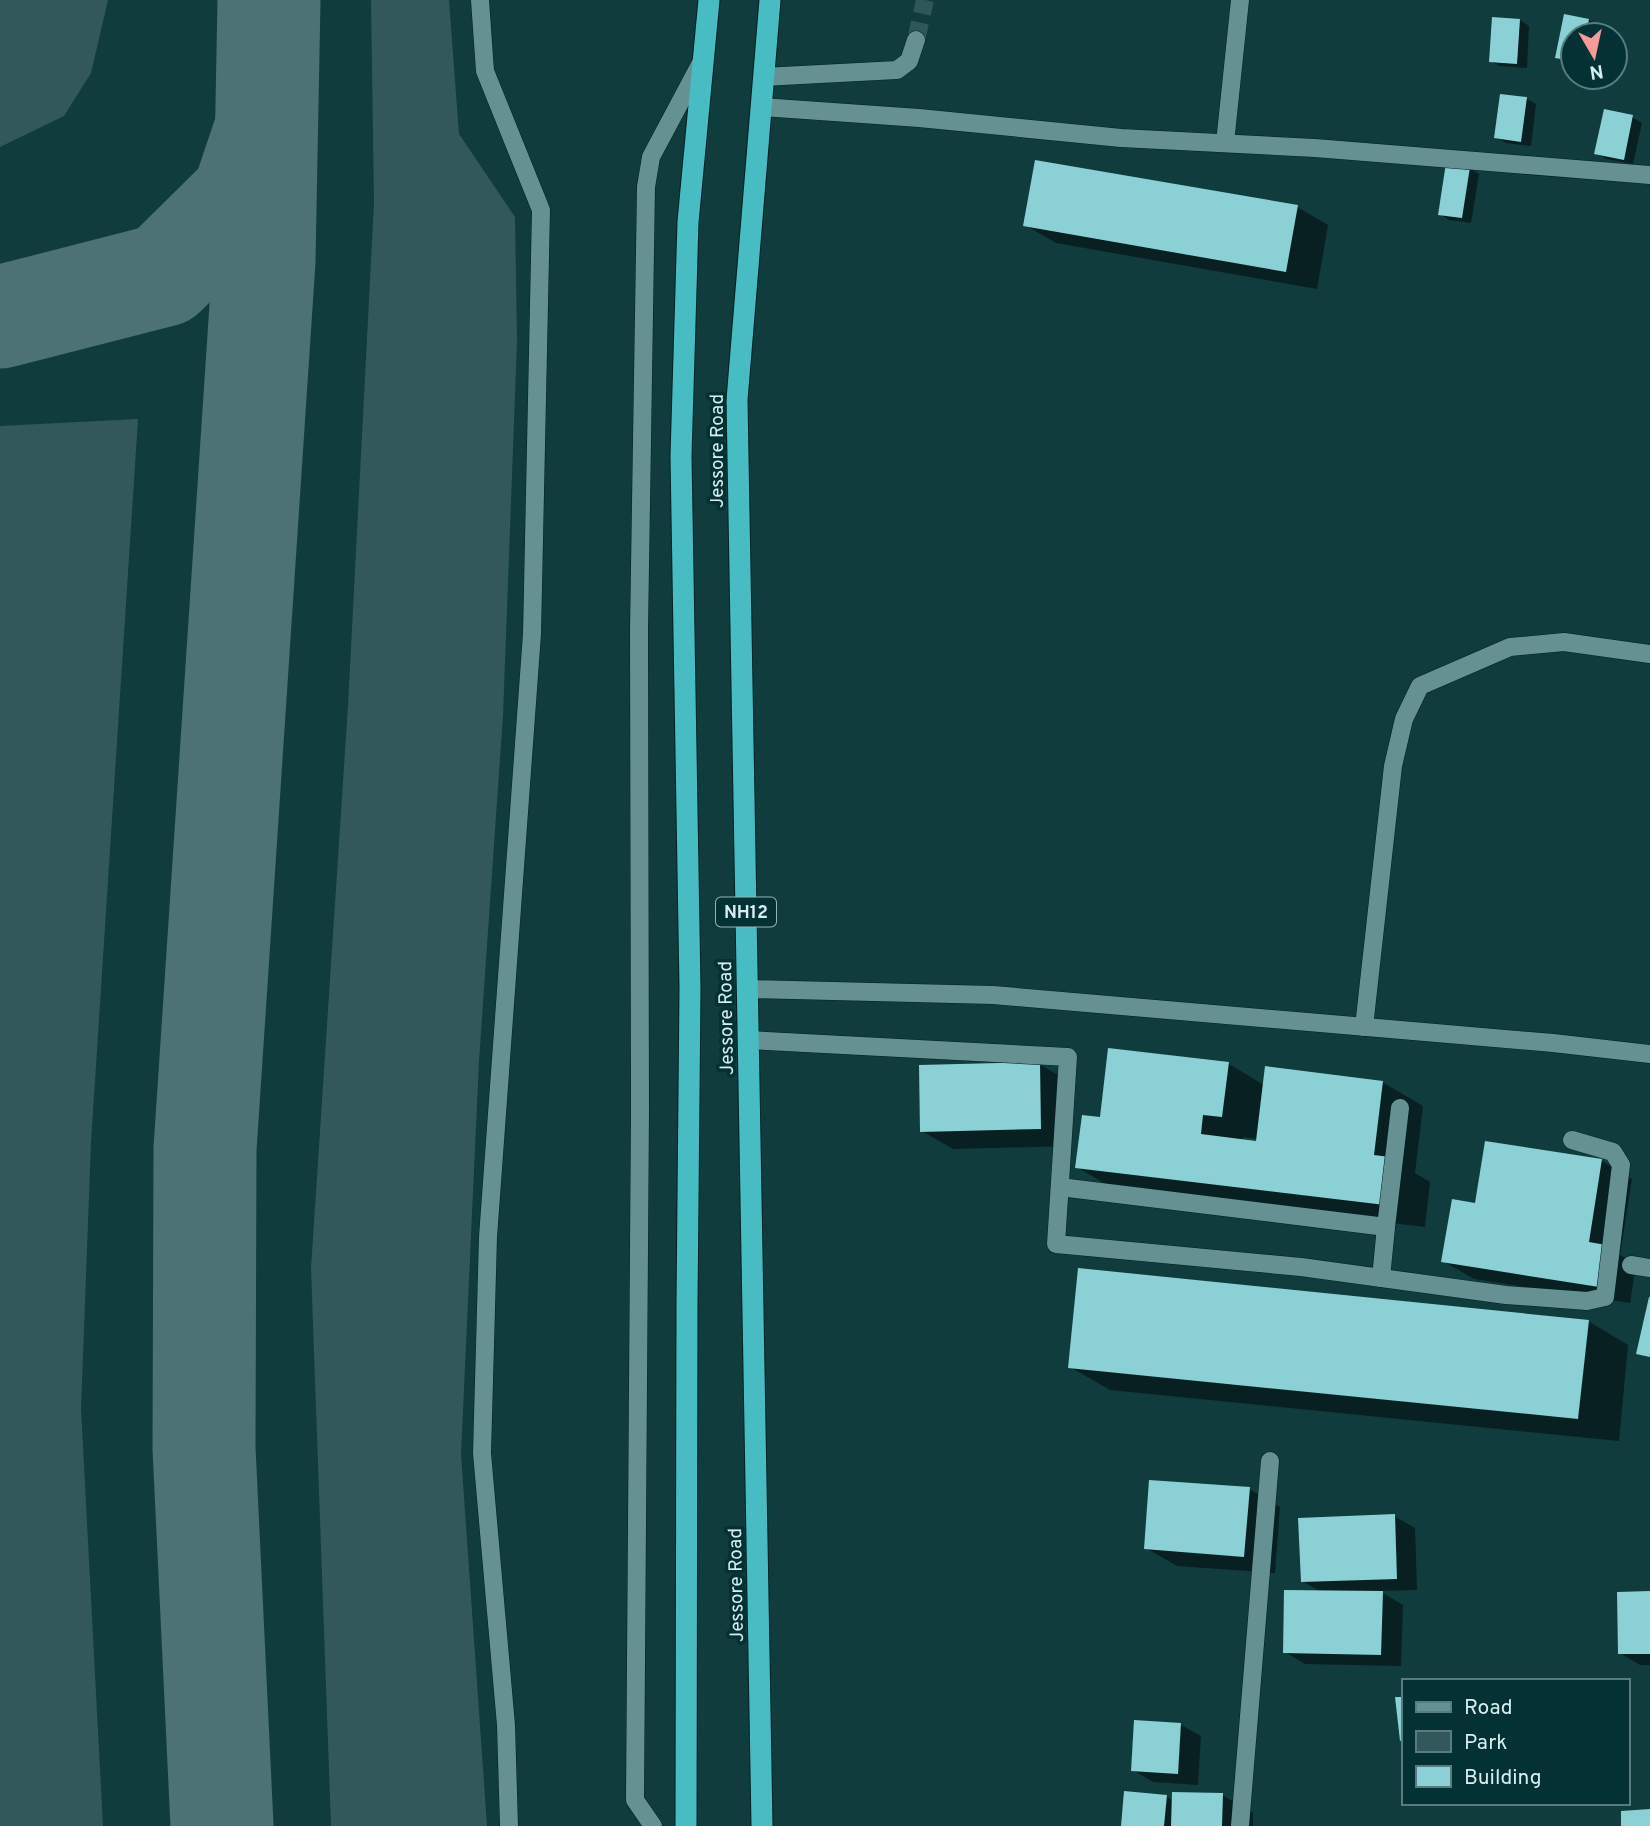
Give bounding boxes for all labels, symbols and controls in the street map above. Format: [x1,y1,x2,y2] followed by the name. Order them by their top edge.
[1559,21,1629,91] north arrow
[1588,58,1605,84] text: N
[706,394,730,508] street label: Jessore Road
[716,897,776,926] road number: NH12
[714,961,740,1075] street label: Jessore Road
[724,1528,750,1642] street label: Jessore Road
[1402,1679,1629,1805] legend
[1464,1695,1513,1722] text: Road
[1464,1730,1507,1757] text: Park
[1464,1765,1542,1792] text: Building

